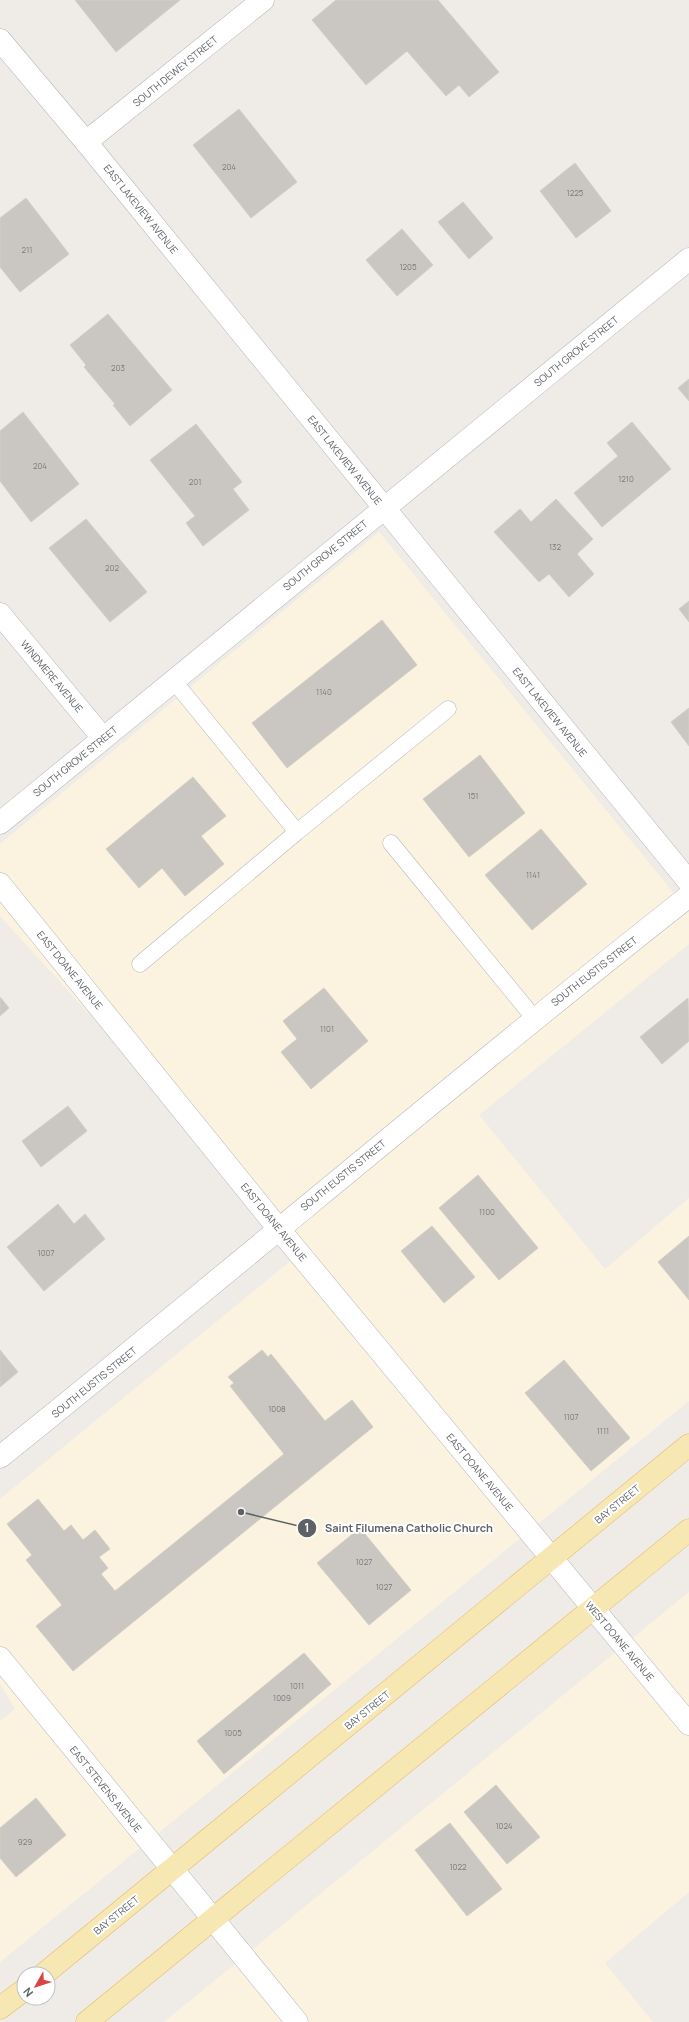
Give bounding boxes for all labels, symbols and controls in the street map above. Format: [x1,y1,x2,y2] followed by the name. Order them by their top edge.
[130,32,220,110] street label: SOUTH DEWEY STREET
[101,161,182,257] street label: EAST LAKEVIEW AVENUE
[222,161,236,172] house number: 204
[567,187,584,198] house number: 1225
[22,244,32,255] house number: 211
[399,261,417,272] house number: 1205
[531,312,621,389] street label: SOUTH GROVE STREET
[111,362,125,373] house number: 203
[305,412,386,508] street label: EAST LAKEVIEW AVENUE
[33,460,47,471] house number: 204
[618,473,634,484] house number: 1210
[189,476,201,487] house number: 201
[280,516,370,593] street label: SOUTH GROVE STREET
[549,541,561,552] house number: 132
[105,562,119,573] house number: 202
[18,637,87,715] street label: WINDMERE AVENUE
[510,664,591,760] street label: EAST LAKEVIEW AVENUE
[316,686,332,697] house number: 1140
[30,722,120,799] street label: SOUTH GROVE STREET
[468,790,478,801] house number: 151
[526,869,540,880] house number: 1141
[34,928,106,1012] street label: EAST DOANE AVENUE
[548,933,640,1009] street label: SOUTH EUSTIS STREET
[320,1023,334,1034] house number: 1101
[297,1136,389,1214] street label: SOUTH EUSTIS STREET
[238,1180,310,1264] street label: EAST DOANE AVENUE
[479,1206,495,1217] house number: 1100
[38,1247,54,1258] house number: 1007
[48,1343,140,1421] street label: SOUTH EUSTIS STREET
[268,1403,286,1414] house number: 1008
[563,1411,579,1422] house number: 1107
[597,1425,609,1436] house number: 1111
[443,1430,517,1514] street label: EAST DOANE AVENUE
[591,1481,643,1527] street label: BAY STREET
[297,1516,501,1539] callout: Saint Filumena Catholic Church
[304,1519,310,1536] text: 1
[325,1520,493,1535] text: Saint Filumena Catholic Church
[356,1556,372,1567] house number: 1027
[376,1581,392,1592] house number: 1027
[582,1598,658,1684] street label: WEST DOANE AVENUE
[290,1680,304,1691] house number: 1011
[341,1687,393,1733] street label: BAY STREET
[273,1692,291,1703] house number: 1009
[224,1727,242,1738] house number: 1005
[67,1743,145,1835] street label: EAST STEVENS AVENUE
[495,1820,513,1831] house number: 1024
[18,1836,32,1847] house number: 929
[449,1861,467,1872] house number: 1022
[90,1892,142,1938] street label: BAY STREET
[16,1966,56,2006] north arrow
[19,1985,36,2000] text: N

